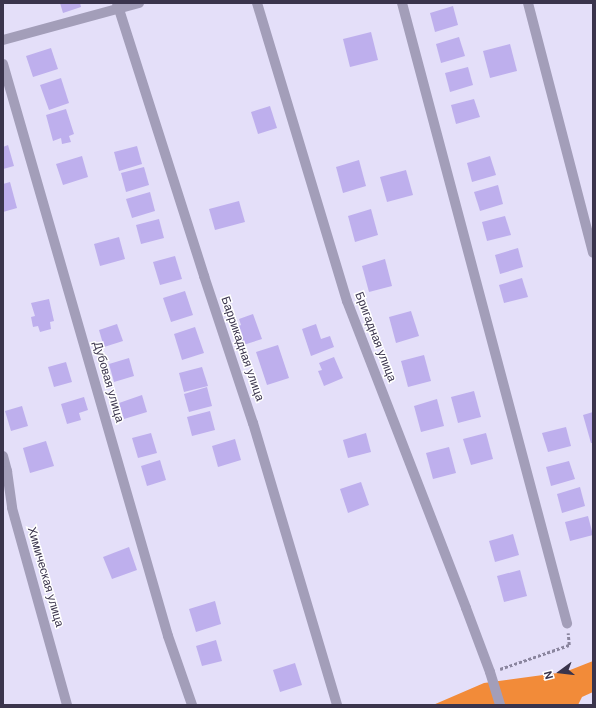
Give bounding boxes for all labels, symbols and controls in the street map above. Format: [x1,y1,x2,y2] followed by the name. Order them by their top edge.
[351,290,399,384] street label: Бригадная улица
[217,295,267,403] street label: Баррикадная улица
[90,340,126,424] street label: Дубовая улица
[24,525,66,629] street label: Химическая улица
[540,652,580,692] north arrow
[541,669,556,681] text: N

